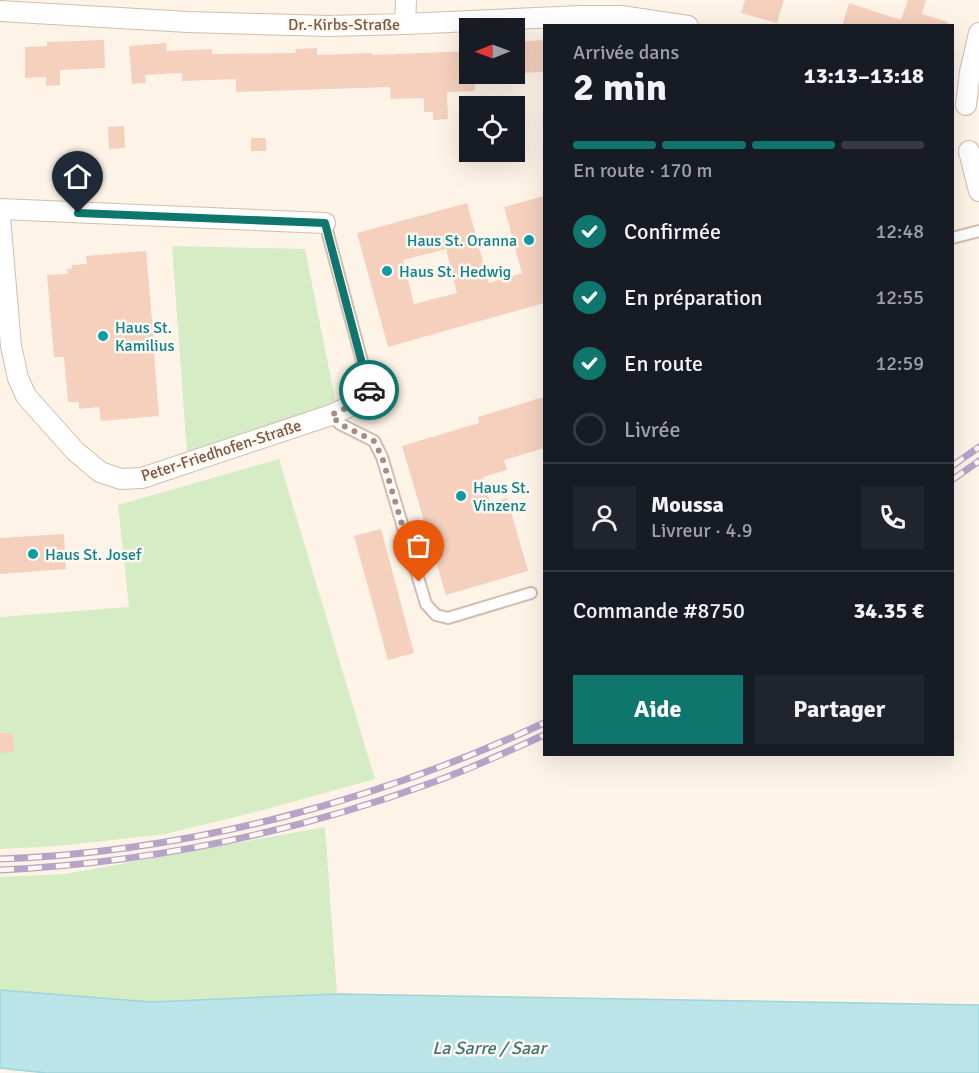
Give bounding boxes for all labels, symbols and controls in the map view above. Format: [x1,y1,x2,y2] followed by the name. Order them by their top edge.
[288,15,400,35] street label: Dr.-Kirbs-Straße
[459,18,525,84] north arrow
[459,18,525,162] map controls
[573,40,679,65] text: Arrivée dans
[804,62,924,89] text: 13:13–13:18
[573,63,667,111] text: 2 min
[459,96,525,162] button: locate
[52,151,103,213] pin
[573,158,712,183] text: En route · 170 m
[61,160,94,193] icon: home
[573,215,606,248] icon: check
[624,218,721,245] text: Confirmée
[875,219,924,244] text: 12:48
[407,231,517,251] place label: Haus St. Oranna
[522,233,536,247] marker: Haus St. Oranna
[399,262,511,282] place label: Haus St. Hedwig
[380,264,394,278] marker: Haus St. Hedwig
[573,281,606,314] icon: check
[624,284,763,311] text: En préparation
[875,285,924,310] text: 12:55
[115,318,174,356] place label: Haus St. Kamilius
[96,329,110,343] marker: Haus St. Kamilius
[573,347,606,380] icon: check
[624,350,703,377] text: En route
[875,351,924,376] text: 12:59
[339,360,399,420] courier
[353,374,386,407] icon: car
[139,416,304,486] street label: Peter-Friedhofen-Straße
[624,416,681,443] text: Livrée
[473,478,530,516] place label: Haus St. Vinzenz
[573,486,636,549] button: person
[861,486,924,549] button: phone
[454,489,468,503] marker: Haus St. Vinzenz
[651,491,724,518] text: Moussa
[651,518,752,543] text: Livreur · 4.9
[393,520,444,582] pin
[402,529,435,562] icon: bag
[45,545,142,565] place label: Haus St. Josef
[26,547,40,561] marker: Haus St. Josef
[573,597,745,624] text: Commande #8750
[853,597,924,624] text: 34.35 €
[573,675,743,744] button: Aide
[755,675,924,744] button: Partager
[432,1037,548,1059] water label: La Sarre / Saar

